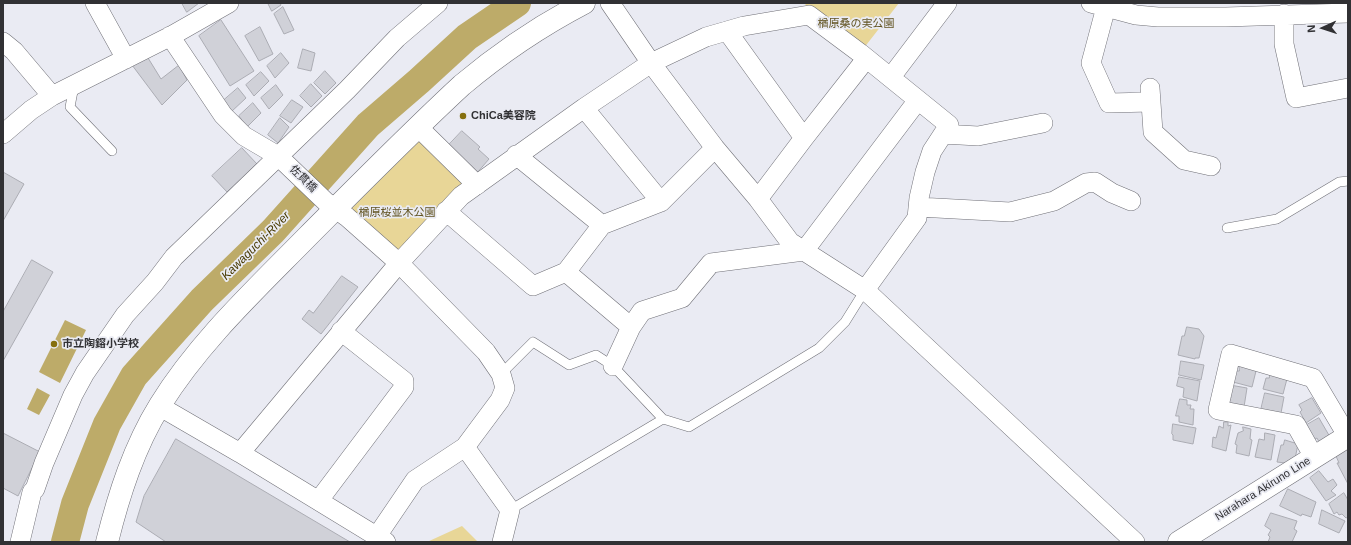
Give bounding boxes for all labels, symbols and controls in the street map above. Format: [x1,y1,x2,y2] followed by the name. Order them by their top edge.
[1303,8,1343,48] north arrow
[818,17,894,31] park label: 楢原桑の実公園
[1305,24,1317,33] text: N
[471,109,536,123] place label: ChiCa美容院
[458,111,468,121] marker: ChiCa美容院
[287,163,319,195] street label: 佐貫橋
[359,206,435,220] park label: 楢原桜並木公園
[219,209,293,283] water label: Kawaguchi-River
[62,337,139,351] place label: 市立陶鎔小学校
[49,339,59,349] marker: 市立陶鎔小学校
[1213,454,1313,524] street label: Narahara Akiruno Line

